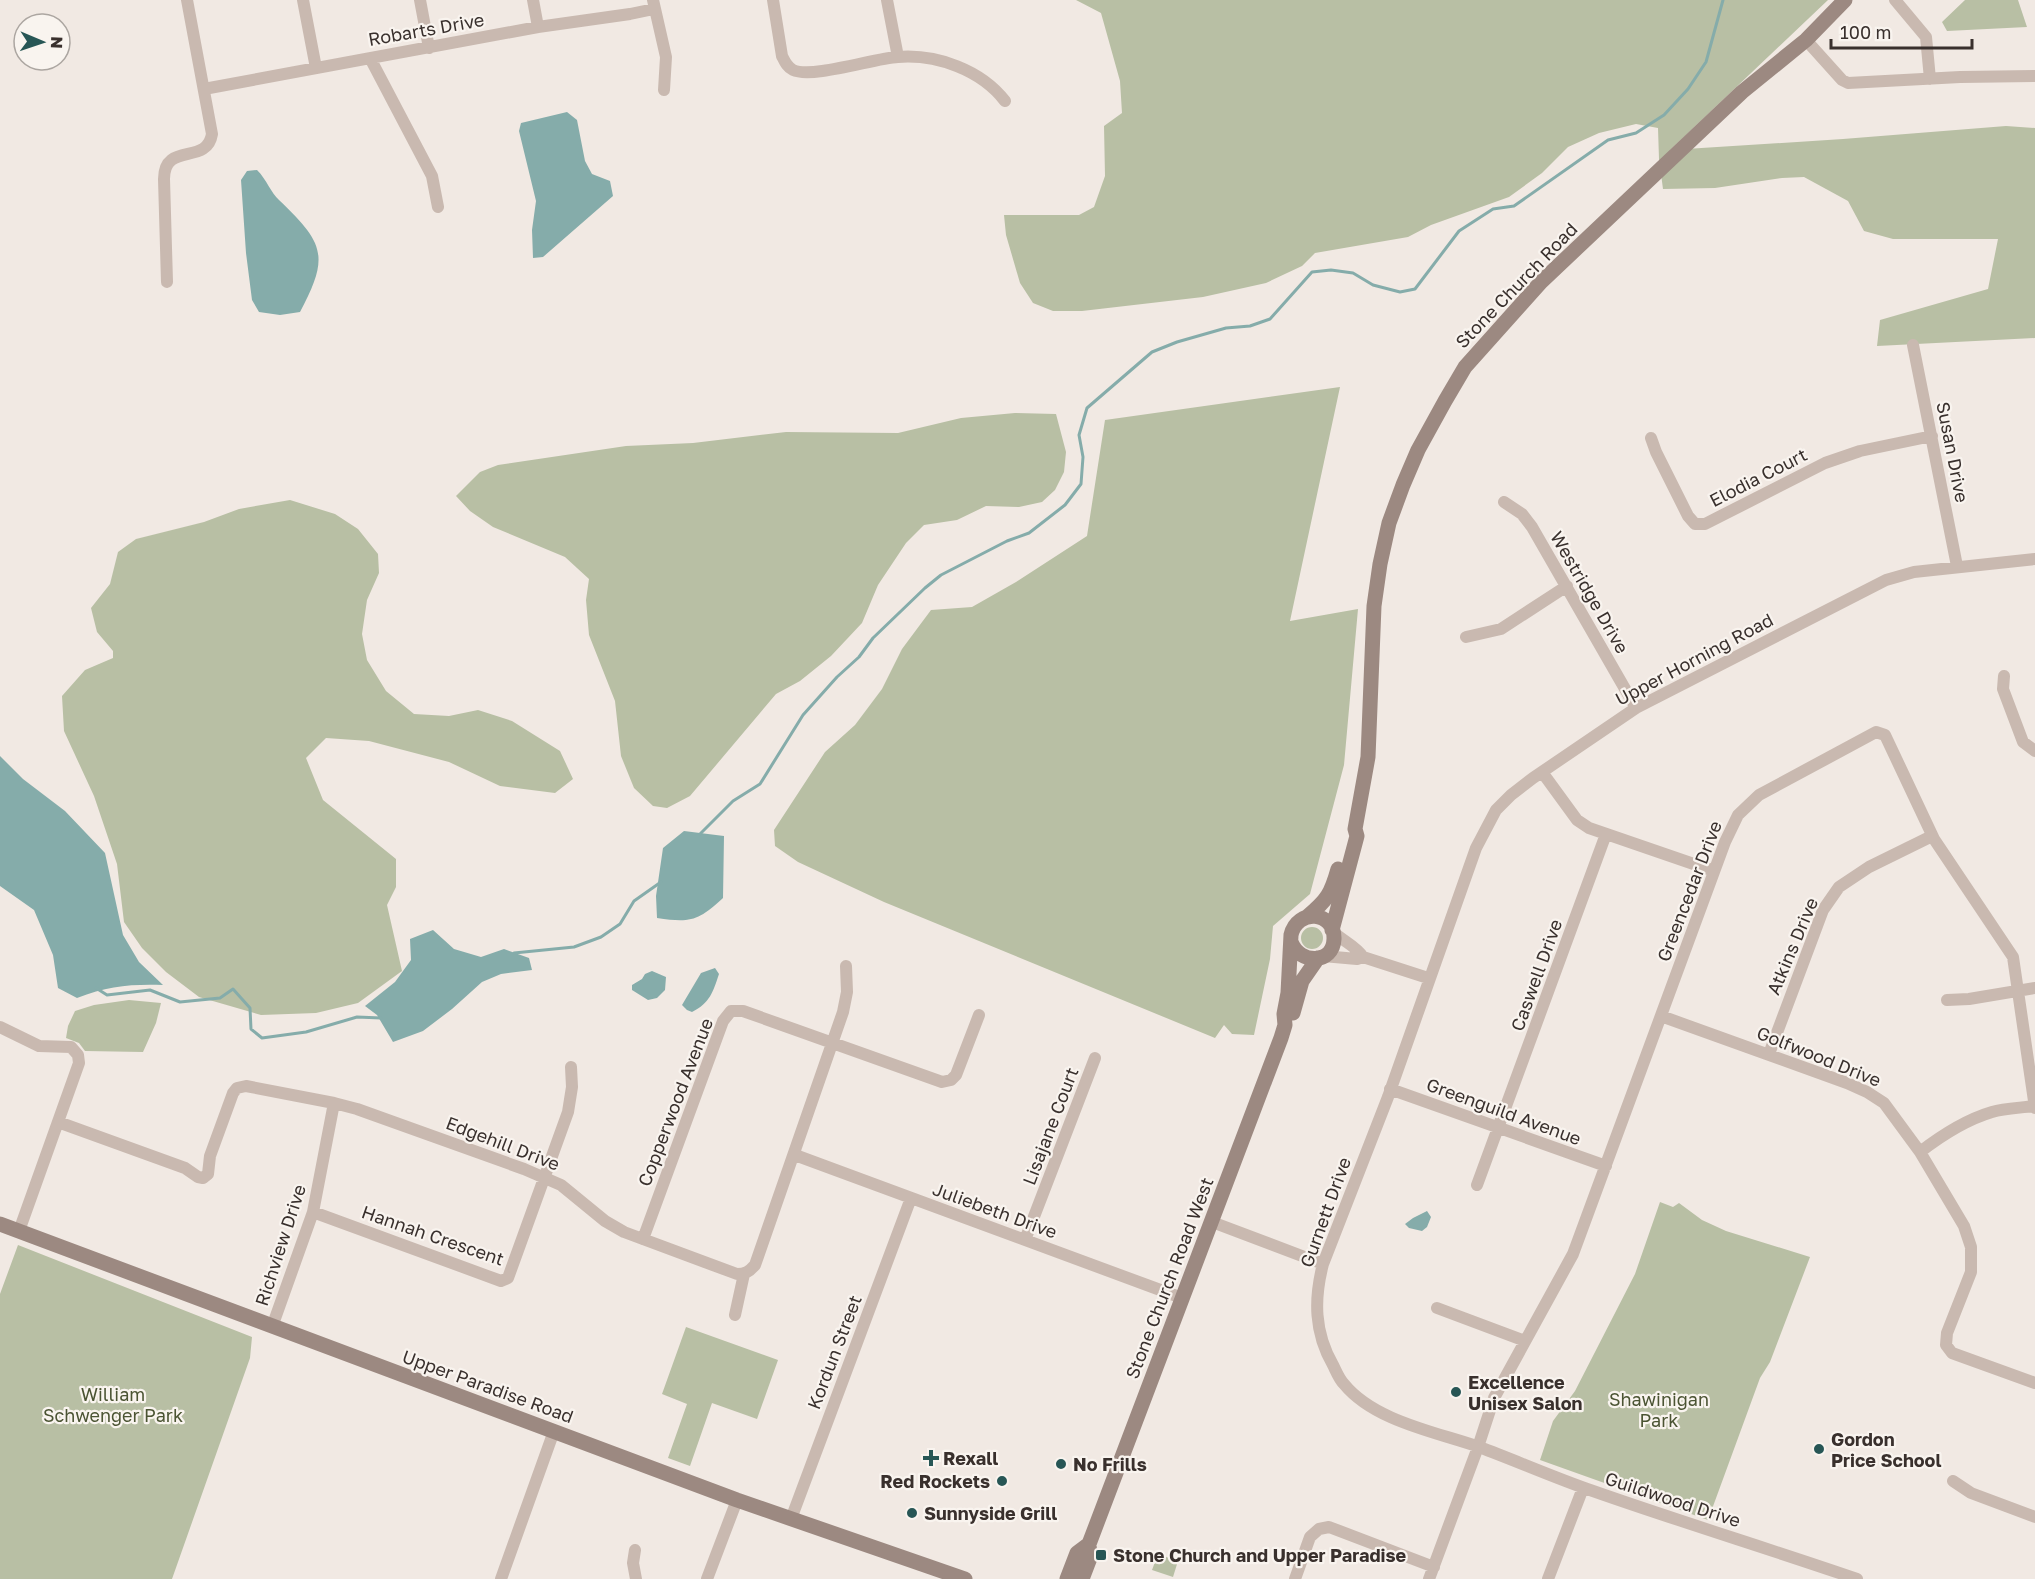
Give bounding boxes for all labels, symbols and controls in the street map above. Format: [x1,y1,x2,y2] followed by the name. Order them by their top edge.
[366,8,486,50] street label: Robarts Drive
[12,12,72,72] north arrow
[1831,12,1972,50] scale bar
[1840,21,1891,43] text: 100 m
[47,36,67,49] text: N
[1451,218,1581,352] street label: Stone Church Road
[1932,400,1974,504] street label: Susan Drive
[1706,443,1810,511] street label: Elodia Court
[1546,527,1634,657] street label: Westridge Drive
[1611,608,1777,710] street label: Upper Horning Road
[1652,817,1726,965] street label: Greencedar Drive
[1762,894,1822,998] street label: Atkins Drive
[1506,916,1566,1034] street label: Caswell Drive
[633,1015,717,1189] street label: Copperwood Avenue
[1754,1021,1884,1091] street label: Golfwood Drive
[1017,1064,1083,1188] street label: Lisajane Court
[1424,1073,1584,1149] street label: Greenguild Avenue
[443,1111,563,1175] street label: Edgehill Drive
[1295,1154,1355,1270] street label: Gurnett Drive
[1120,1174,1218,1382] street label: Stone Church Road West
[930,1177,1060,1243] street label: Juliebeth Drive
[250,1181,310,1309] street label: Richview Drive
[359,1200,507,1270] street label: Hannah Crescent
[802,1292,866,1412] street label: Kordun Street
[399,1345,577,1427] street label: Upper Paradise Road
[1468,1371,1582,1414] place label: Excellence Unisex Salon
[43,1383,183,1426] park label: William Schwenger Park
[1449,1385,1463,1399] marker: Excellence Unisex Salon
[1609,1388,1709,1431] park label: Shawinigan Park
[1831,1428,1941,1471] place label: Gordon Price School
[1812,1442,1826,1456] marker: Gordon Price School
[943,1447,998,1469] place label: Rexall
[924,1451,938,1465] marker: Rexall
[1073,1453,1147,1475] place label: No Frills
[1054,1457,1068,1471] marker: No Frills
[1602,1467,1744,1531] street label: Guildwood Drive
[880,1470,990,1492] place label: Red Rockets
[995,1474,1009,1488] marker: Red Rockets
[924,1502,1057,1524] place label: Sunnyside Grill
[905,1506,919,1520] marker: Sunnyside Grill
[1113,1544,1407,1566] place label: Stone Church and Upper Paradise
[1094,1548,1108,1562] marker: Stone Church and Upper Paradise

